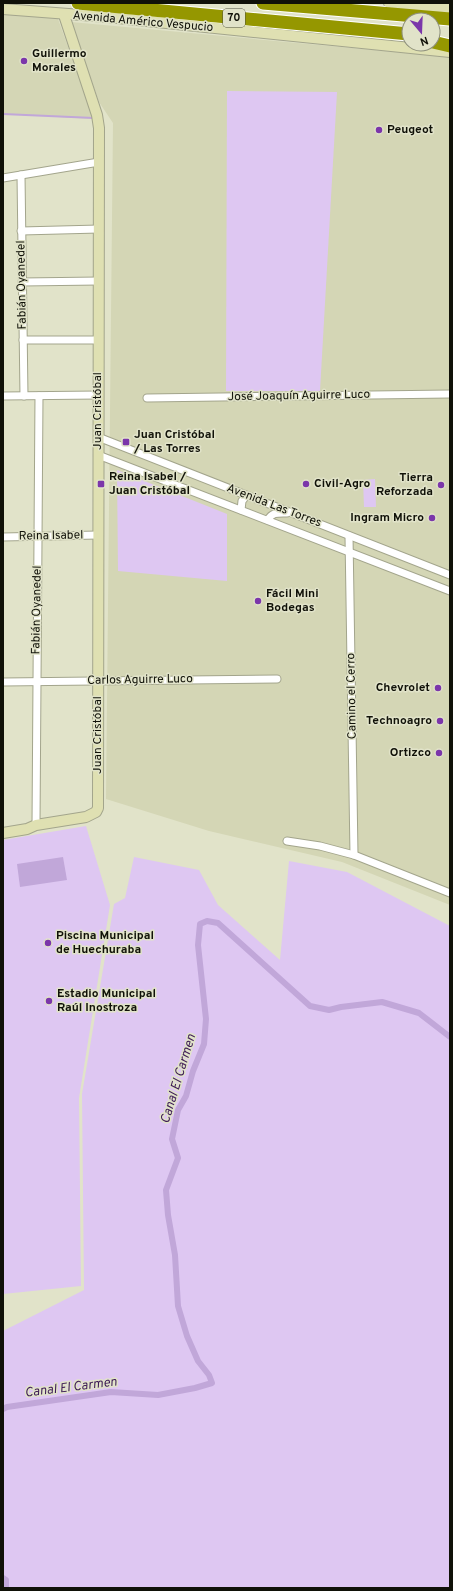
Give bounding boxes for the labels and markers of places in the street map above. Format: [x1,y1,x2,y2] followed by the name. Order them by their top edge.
[32,46,87,76] place label: Guillermo Morales
[19,56,29,66] marker: Guillermo Morales
[387,122,434,138] place label: Peugeot
[374,125,384,135] marker: Peugeot
[133,427,215,457] place label: Juan Cristóbal / Las Torres
[121,437,131,447] marker: Juan Cristóbal / Las Torres
[109,469,190,499] place label: Reina Isabel / Juan Cristóbal
[376,470,433,500] place label: Tierra Reforzada
[314,476,371,492] place label: Civil-Agro
[96,479,106,489] marker: Reina Isabel / Juan Cristóbal
[301,479,311,489] marker: Civil-Agro
[436,480,446,490] marker: Tierra Reforzada
[350,510,424,526] place label: Ingram Micro
[427,513,437,523] marker: Ingram Micro
[266,586,319,616] place label: Fácil Mini Bodegas
[253,596,263,606] marker: Fácil Mini Bodegas
[376,680,430,696] place label: Chevrolet
[433,683,443,693] marker: Chevrolet
[366,713,432,729] place label: Technoagro
[435,716,445,726] marker: Technoagro
[390,745,431,761] place label: Ortizco
[434,748,444,758] marker: Ortizco
[56,928,154,958] place label: Piscina Municipal de Huechuraba
[43,938,53,948] marker: Piscina Municipal de Huechuraba
[57,986,156,1016] place label: Estadio Municipal Raúl Inostroza
[44,996,54,1006] marker: Estadio Municipal Raúl Inostroza

